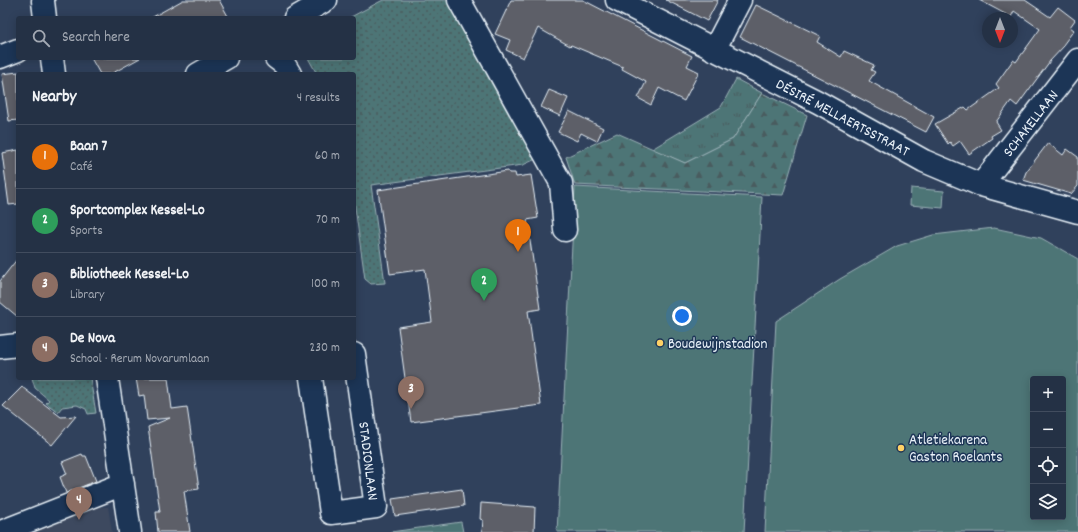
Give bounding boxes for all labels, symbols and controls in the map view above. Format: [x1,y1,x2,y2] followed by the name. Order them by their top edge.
[982,12,1018,48] north arrow
[16,16,356,60] search box
[30,27,52,49] icon: search
[62,27,130,49] text: Search here
[771,74,913,163] street label: DÉSIRÉ MELLAERTSSTRAAT
[32,86,76,110] text: Nearby
[998,86,1065,162] street label: SCHAKELLAAN
[297,89,340,108] text: 4 results
[70,136,107,158] text: Baan 7
[44,147,46,166] text: 1
[315,147,340,166] text: 60 m
[70,158,93,177] text: Café
[70,200,205,222] text: Sportcomplex Kessel-Lo
[42,211,48,230] text: 2
[316,211,340,230] text: 70 m
[505,219,531,252] pin: 1
[70,222,103,241] text: Sports
[70,264,189,286] text: Bibliotheek Kessel-Lo
[471,268,497,301] pin: 2
[42,275,48,294] text: 3
[311,275,340,294] text: 100 m
[70,286,104,305] text: Library
[672,306,692,326] your location
[70,328,115,350] text: De Nova
[668,334,767,356] place label: Boudewijnstadion
[655,338,665,348] marker: Boudewijnstadion
[42,339,48,358] text: 4
[310,339,340,358] text: 230 m
[70,350,209,369] text: School · Rerum Novarumlaan
[398,376,424,409] pin: 3
[1030,376,1066,520] map controls
[1030,376,1066,412] button: +
[1030,412,1066,448] button: −
[351,421,383,502] street label: STADIONLAAN
[909,430,1002,469] place label: Atletiekarena Gaston Roelants
[896,443,906,453] marker: Atletiekarena Gaston Roelants
[1030,448,1066,484] button: locate
[1030,484,1066,520] button: layers
[66,487,92,520] pin: 4

